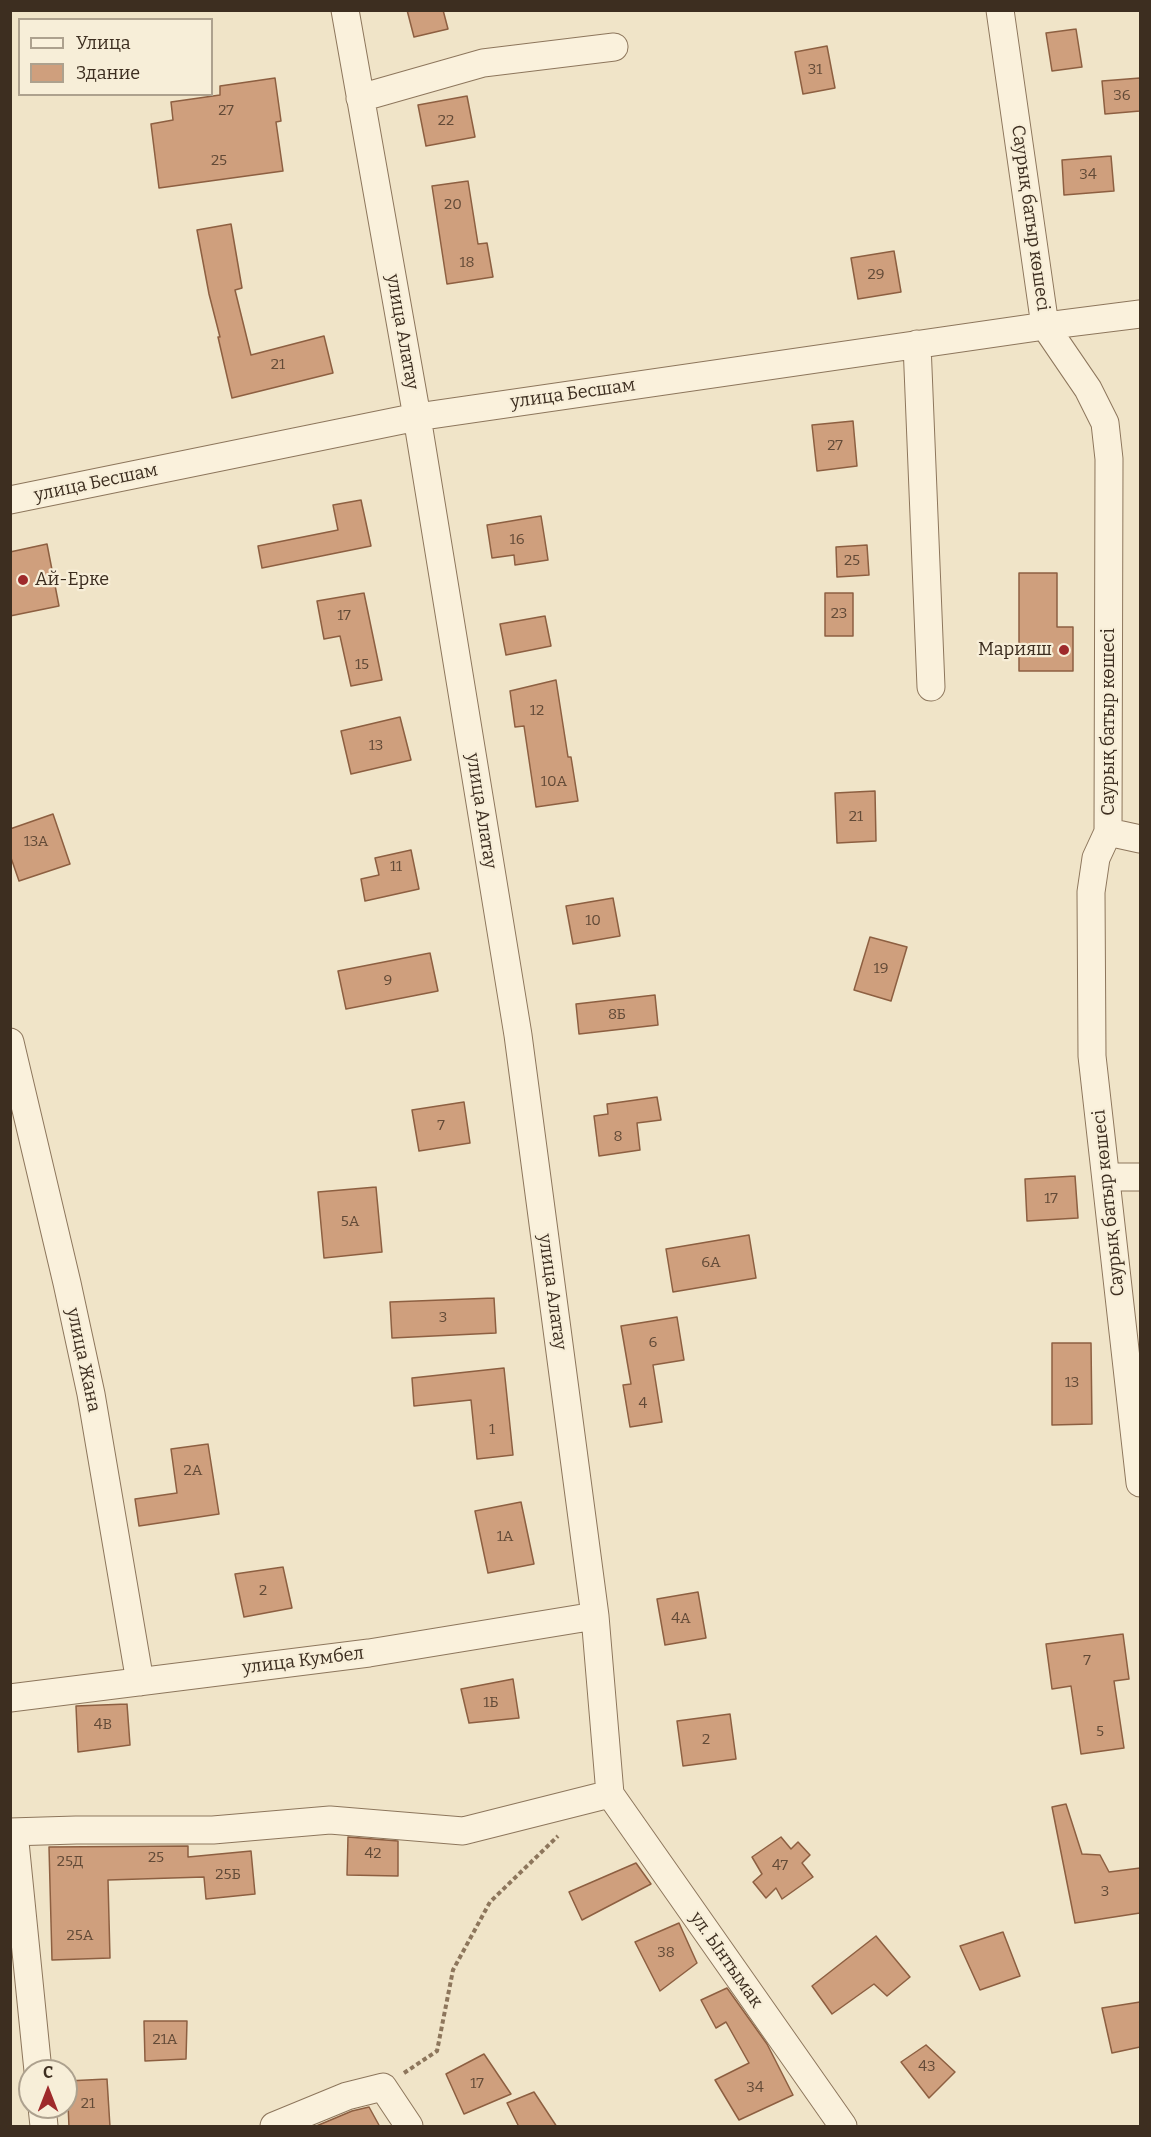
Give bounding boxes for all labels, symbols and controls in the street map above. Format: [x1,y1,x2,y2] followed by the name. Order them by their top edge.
[18,18,213,96] legend
[76,32,131,54] text: Улица
[808,61,822,79] house number: 31
[76,62,140,84] text: Здание
[1113,87,1131,105] house number: 36
[218,102,234,120] house number: 27
[438,112,454,130] house number: 22
[1006,124,1054,312] street label: Саурық батыр көшесі
[211,152,227,170] house number: 25
[1079,166,1097,184] house number: 34
[444,196,462,214] house number: 20
[459,254,475,272] house number: 18
[868,266,884,284] house number: 29
[381,273,423,391] street label: улица Алатау
[271,356,285,374] house number: 21
[509,375,637,413] street label: улица Бесшам
[827,437,843,455] house number: 27
[32,459,160,507] street label: улица Бесшам
[510,531,524,549] house number: 16
[844,552,860,570] house number: 25
[35,569,109,591] place label: Ай-Ерке
[16,573,30,587] marker: Ай-Ерке
[831,605,847,623] house number: 23
[337,607,351,625] house number: 17
[1098,628,1120,816] street label: Саурық батыр көшесі
[978,639,1052,661] place label: Марияш
[1057,643,1071,657] marker: Марияш
[355,656,369,674] house number: 15
[530,702,544,720] house number: 12
[369,737,383,755] house number: 13
[461,752,501,870] street label: улица Алатау
[541,773,567,791] house number: 10А
[849,808,863,826] house number: 21
[24,833,48,851] house number: 13А
[390,858,402,876] house number: 11
[585,912,601,930] house number: 10
[874,960,888,978] house number: 19
[384,972,392,990] house number: 9
[608,1006,626,1024] house number: 8Б
[1088,1109,1130,1297] street label: Саурық батыр көшесі
[437,1117,445,1135] house number: 7
[613,1128,623,1146] house number: 8
[1044,1190,1058,1208] house number: 17
[341,1213,359,1231] house number: 5А
[533,1233,571,1351] street label: улица Алатау
[701,1254,721,1272] house number: 6А
[61,1306,105,1414] street label: улица Жана
[439,1309,447,1327] house number: 3
[649,1334,657,1352] house number: 6
[1065,1374,1079,1392] house number: 13
[639,1395,647,1413] house number: 4
[489,1421,495,1439] house number: 1
[184,1462,202,1480] house number: 2А
[497,1528,513,1546] house number: 1А
[259,1582,267,1600] house number: 2
[671,1610,691,1628] house number: 4А
[241,1643,365,1679] street label: улица Кумбел
[1083,1652,1091,1670] house number: 7
[483,1694,499,1712] house number: 1Б
[94,1716,112,1734] house number: 4В
[1096,1723,1104,1741] house number: 5
[702,1731,710,1749] house number: 2
[365,1845,381,1863] house number: 42
[148,1849,164,1867] house number: 25
[57,1853,83,1871] house number: 25Д
[772,1857,788,1875] house number: 47
[215,1866,241,1884] house number: 25Б
[1101,1883,1109,1901] house number: 3
[685,1908,767,2012] street label: ул. Ынтымак
[67,1927,93,1945] house number: 25А
[657,1944,675,1962] house number: 38
[153,2031,177,2049] house number: 21А
[918,2058,936,2076] house number: 43
[18,2059,78,2119] north arrow
[43,2063,53,2082] text: С
[470,2075,484,2093] house number: 17
[746,2079,764,2097] house number: 34
[81,2095,95,2113] house number: 21

